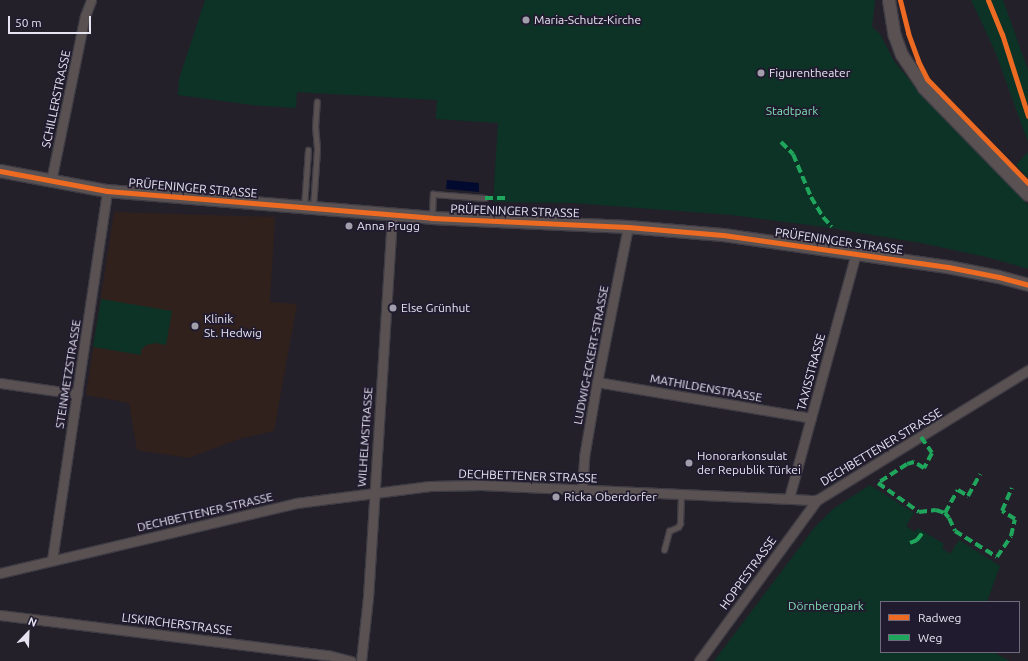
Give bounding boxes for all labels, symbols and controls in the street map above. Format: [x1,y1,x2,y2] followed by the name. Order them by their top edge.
[10,8,93,34] scale bar
[534,13,641,27] place label: Maria-Schutz-Kirche
[521,15,531,25] marker: Maria-Schutz-Kirche
[15,16,42,29] text: 50 m
[39,49,73,149] street label: SCHILLERSTRASSE
[769,66,850,80] place label: Figurentheater
[756,68,766,78] marker: Figurentheater
[766,104,818,118] park label: Stadtpark
[128,175,258,201] street label: PRÜFENINGER STRASSE
[450,202,580,220] street label: PRÜFENINGER STRASSE
[357,219,420,233] place label: Anna Prugg
[344,221,354,231] marker: Anna Prugg
[774,225,904,257] street label: PRÜFENINGER STRASSE
[570,284,612,426] street label: LUDWIG-ECKERT-STRASSE
[401,301,470,315] place label: Else Grünhut
[388,303,398,313] marker: Else Grünhut
[204,312,262,340] place label: Klinik St. Hedwig
[52,319,84,429] street label: STEINMETZSTRASSE
[189,320,201,332] marker: Klinik St. Hedwig
[794,332,828,412] street label: TAXISSTRASSE
[649,371,763,405] street label: MATHILDENSTRASSE
[354,387,376,487] street label: WILHELMSTRASSE
[818,405,944,489] street label: DECHBETTENER STRASSE
[697,449,801,477] place label: Honorarkonsulat der Republik Türkei
[684,458,694,468] marker: Honorarkonsulat der Republik Türkei
[458,466,598,486] street label: DECHBETTENER STRASSE
[136,489,274,535] street label: DECHBETTENER STRASSE
[564,490,657,504] place label: Ricka Oberdorfer
[551,492,561,502] marker: Ricka Oberdorfer
[717,534,779,612] street label: HOPPESTRASSE
[788,599,864,613] park label: Dörnbergpark
[880,601,1020,653] legend
[121,610,233,638] street label: LISKIRCHERSTRASSE
[918,611,961,624] text: Radweg
[8,613,48,653] north arrow
[27,615,39,629] text: N
[918,631,942,644] text: Weg

